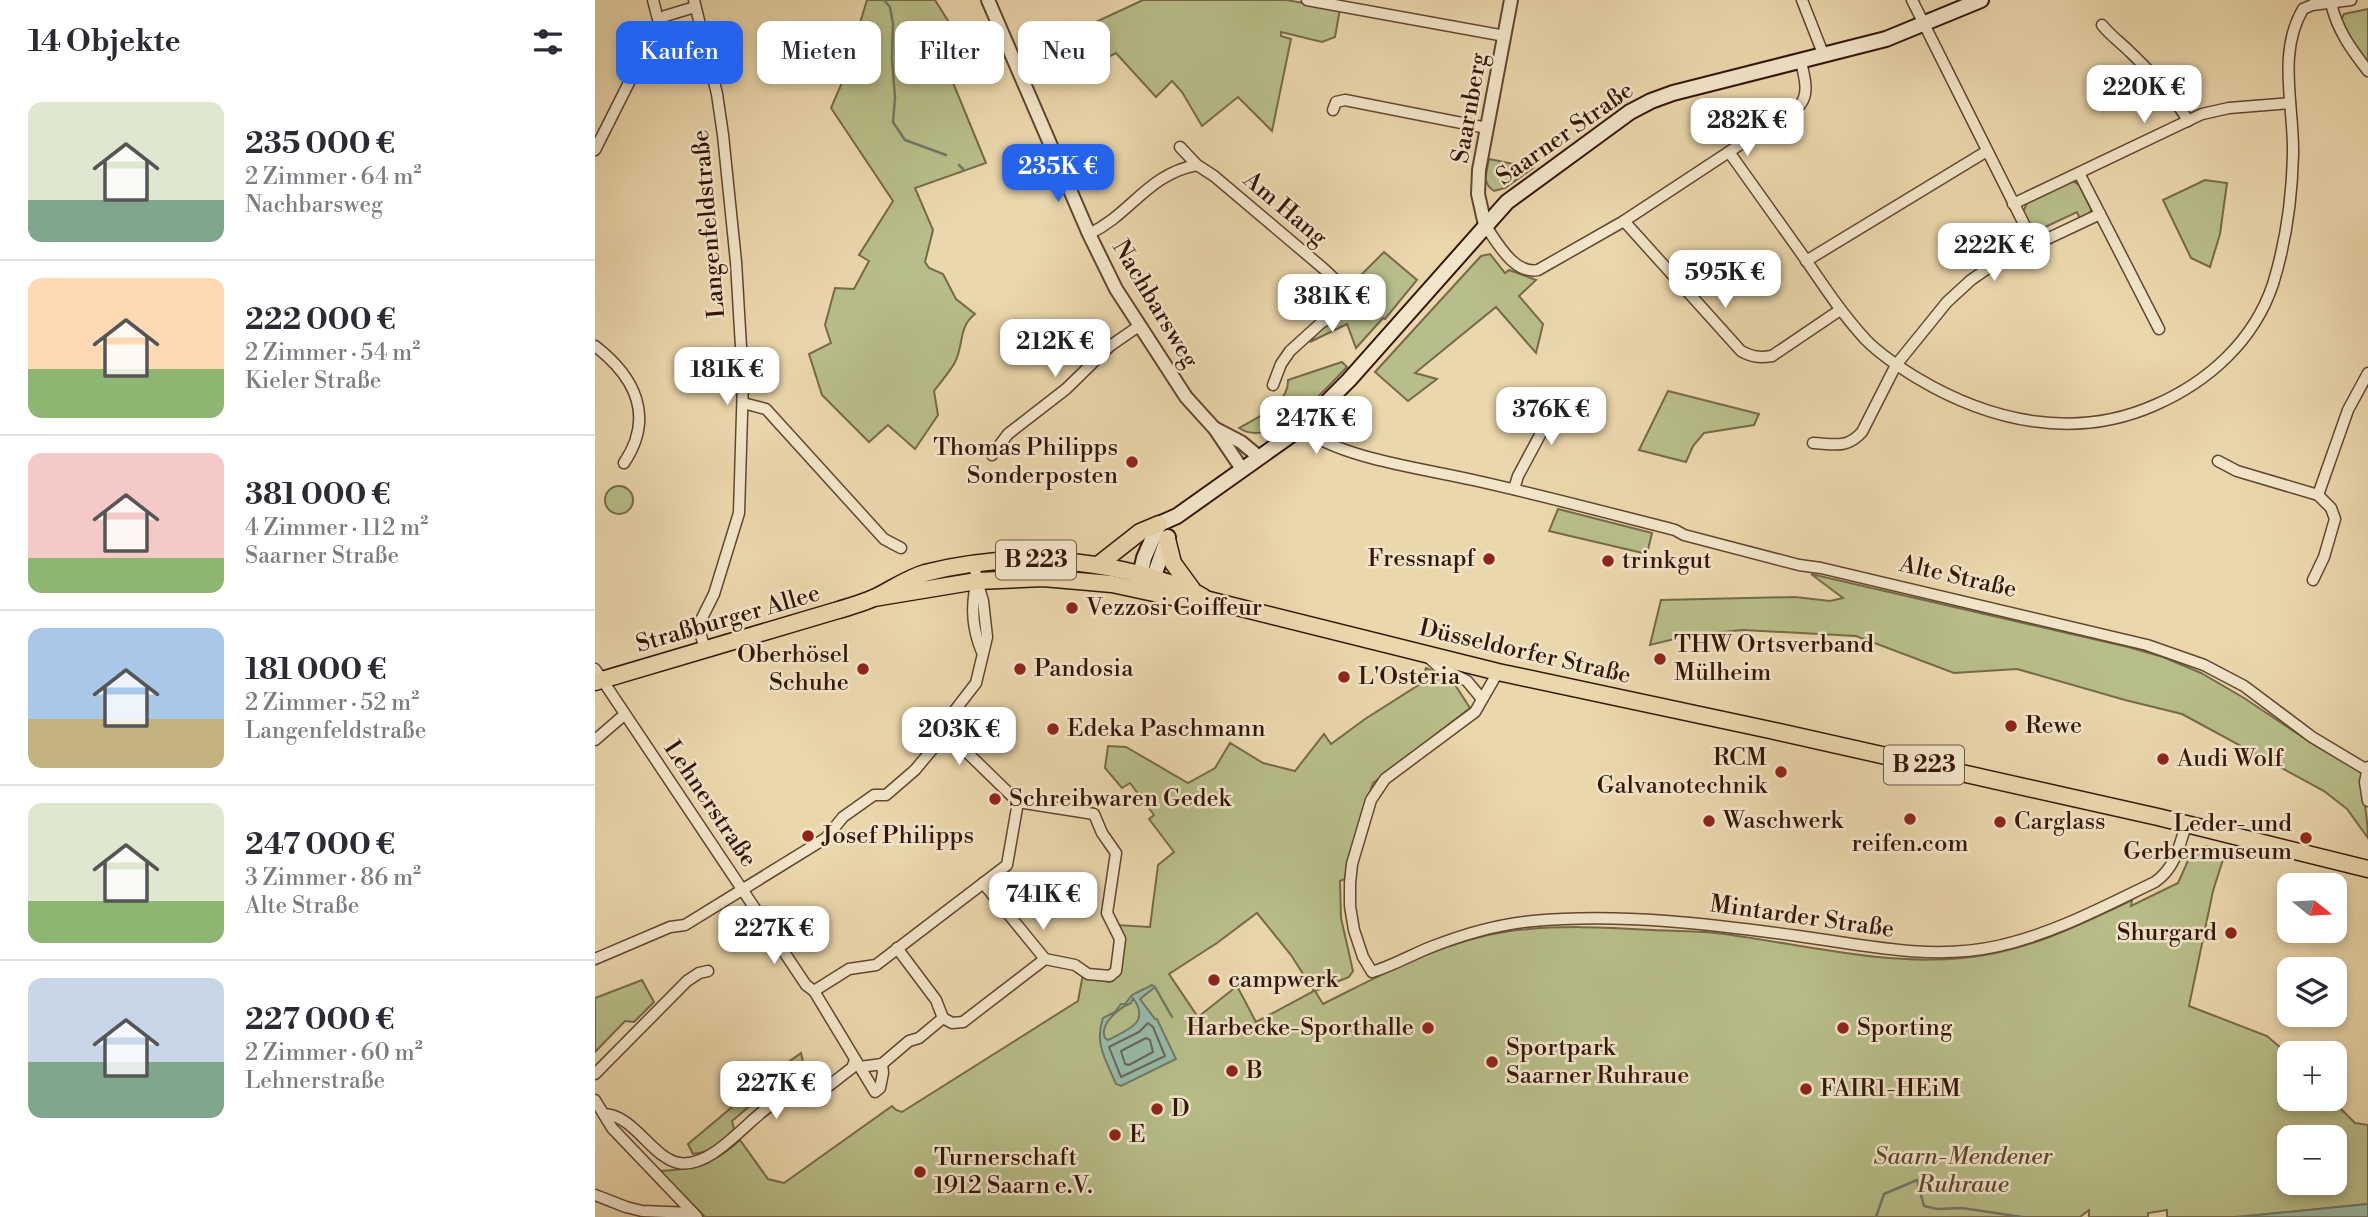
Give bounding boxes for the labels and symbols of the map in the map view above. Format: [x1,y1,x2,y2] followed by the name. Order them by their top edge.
[1446,50,1495,166] street label: Saarnberg
[2087,66,2201,125] pin: 220K €
[1491,76,1639,192] street label: Saarner Straße
[1690,99,1804,158] pin: 282K €
[686,128,732,320] street label: Langenfeldstraße
[1001,144,1115,204] pin: 235K €
[1236,165,1334,253] street label: Am Hang
[1937,224,2051,283] pin: 222K €
[1105,235,1205,374] street label: Nachbarsweg
[1668,250,1782,310] pin: 595K €
[1275,274,1389,334] pin: 381K €
[998,320,1112,379] pin: 212K €
[670,348,784,407] pin: 181K €
[1494,388,1608,447] pin: 376K €
[1259,396,1373,456] pin: 247K €
[933,433,1118,491] place label: Thomas Philipps Sonderposten
[1124,454,1140,470] marker: Thomas Philipps Sonderposten
[996,540,1076,580] road number: B 223
[1367,544,1476,574] place label: Fressnapf
[1622,546,1712,576] place label: trinkgut
[1896,549,2019,605] street label: Alte Straße
[1481,551,1497,567] marker: Fressnapf
[1600,553,1616,569] marker: trinkgut
[632,578,824,660] street label: Straßburger Allee
[1085,593,1262,623] place label: Vezzosi Coiffeur
[1064,600,1080,616] marker: Vezzosi Coiffeur
[1416,613,1634,691] street label: Düsseldorfer Straße
[1674,630,1874,688] place label: THW Ortsverband Mülheim
[737,640,849,698] place label: Oberhösel Schuhe
[1652,651,1668,667] marker: THW Ortsverband Mülheim
[1034,654,1134,684] place label: Pandosia
[855,661,871,677] marker: Oberhösel Schuhe
[1012,661,1028,677] marker: Pandosia
[1358,662,1461,692] place label: L'Osteria
[1336,669,1352,685] marker: L'Osteria
[902,708,1016,767] pin: 203K €
[2025,711,2082,741] place label: Rewe
[1067,714,1266,744] place label: Edeka Paschmann
[2003,718,2019,734] marker: Rewe
[1045,721,1061,737] marker: Edeka Paschmann
[657,735,763,873] street label: Lehnerstraße
[1597,743,1768,801] place label: RCM Galvanotechnik
[2176,744,2284,774] place label: Audi Wolf
[1884,746,1964,785] road number: B 223
[2155,751,2171,767] marker: Audi Wolf
[1773,764,1789,780] marker: RCM Galvanotechnik
[1009,784,1233,814] place label: Schreibwaren Gedek
[987,791,1003,807] marker: Schreibwaren Gedek
[1722,806,1845,836] place label: Waschwerk
[2014,807,2106,837] place label: Carglass
[2123,809,2292,867] place label: Leder- und Gerbermuseum
[1902,811,1918,827] marker: reifen.com
[1701,813,1717,829] marker: Waschwerk
[1992,814,2008,830] marker: Carglass
[821,821,974,851] place label: Josef Philipps
[800,828,816,844] marker: Josef Philipps
[1852,829,1968,859] place label: reifen.com
[2298,830,2314,846] marker: Leder- und Gerbermuseum
[986,872,1100,932] pin: 741K €
[2277,873,2347,943] north arrow
[1708,889,1896,945] street label: Mintarder Straße
[717,906,831,966] pin: 227K €
[2117,918,2217,948] place label: Shurgard
[2223,925,2239,941] marker: Shurgard
[1228,965,1339,995] place label: campwerk
[1206,972,1222,988] marker: campwerk
[1186,1013,1414,1043] place label: Harbecke-Sporthalle
[1857,1013,1953,1043] place label: Sporting
[1420,1020,1436,1036] marker: Harbecke-Sporthalle
[1835,1020,1851,1036] marker: Sporting
[1506,1033,1689,1091] place label: Sportpark Saarner Ruhraue
[1484,1054,1500,1070] marker: Sportpark Saarner Ruhraue
[1245,1056,1263,1086] place label: B
[719,1062,833,1121] pin: 227K €
[1224,1063,1240,1079] marker: B
[1820,1074,1961,1104] place label: FAIR1-HEiM
[1798,1081,1814,1097] marker: FAIR1-HEiM
[1171,1094,1190,1124] place label: D
[1149,1101,1165,1117] marker: D
[1129,1120,1146,1150] place label: E
[1107,1127,1123,1143] marker: E
[1873,1142,2053,1200] park label: Saarn-Mendener Ruhraue
[934,1143,1093,1201] place label: Turnerschaft 1912 Saarn e.V.
[912,1164,928,1180] marker: Turnerschaft 1912 Saarn e.V.

